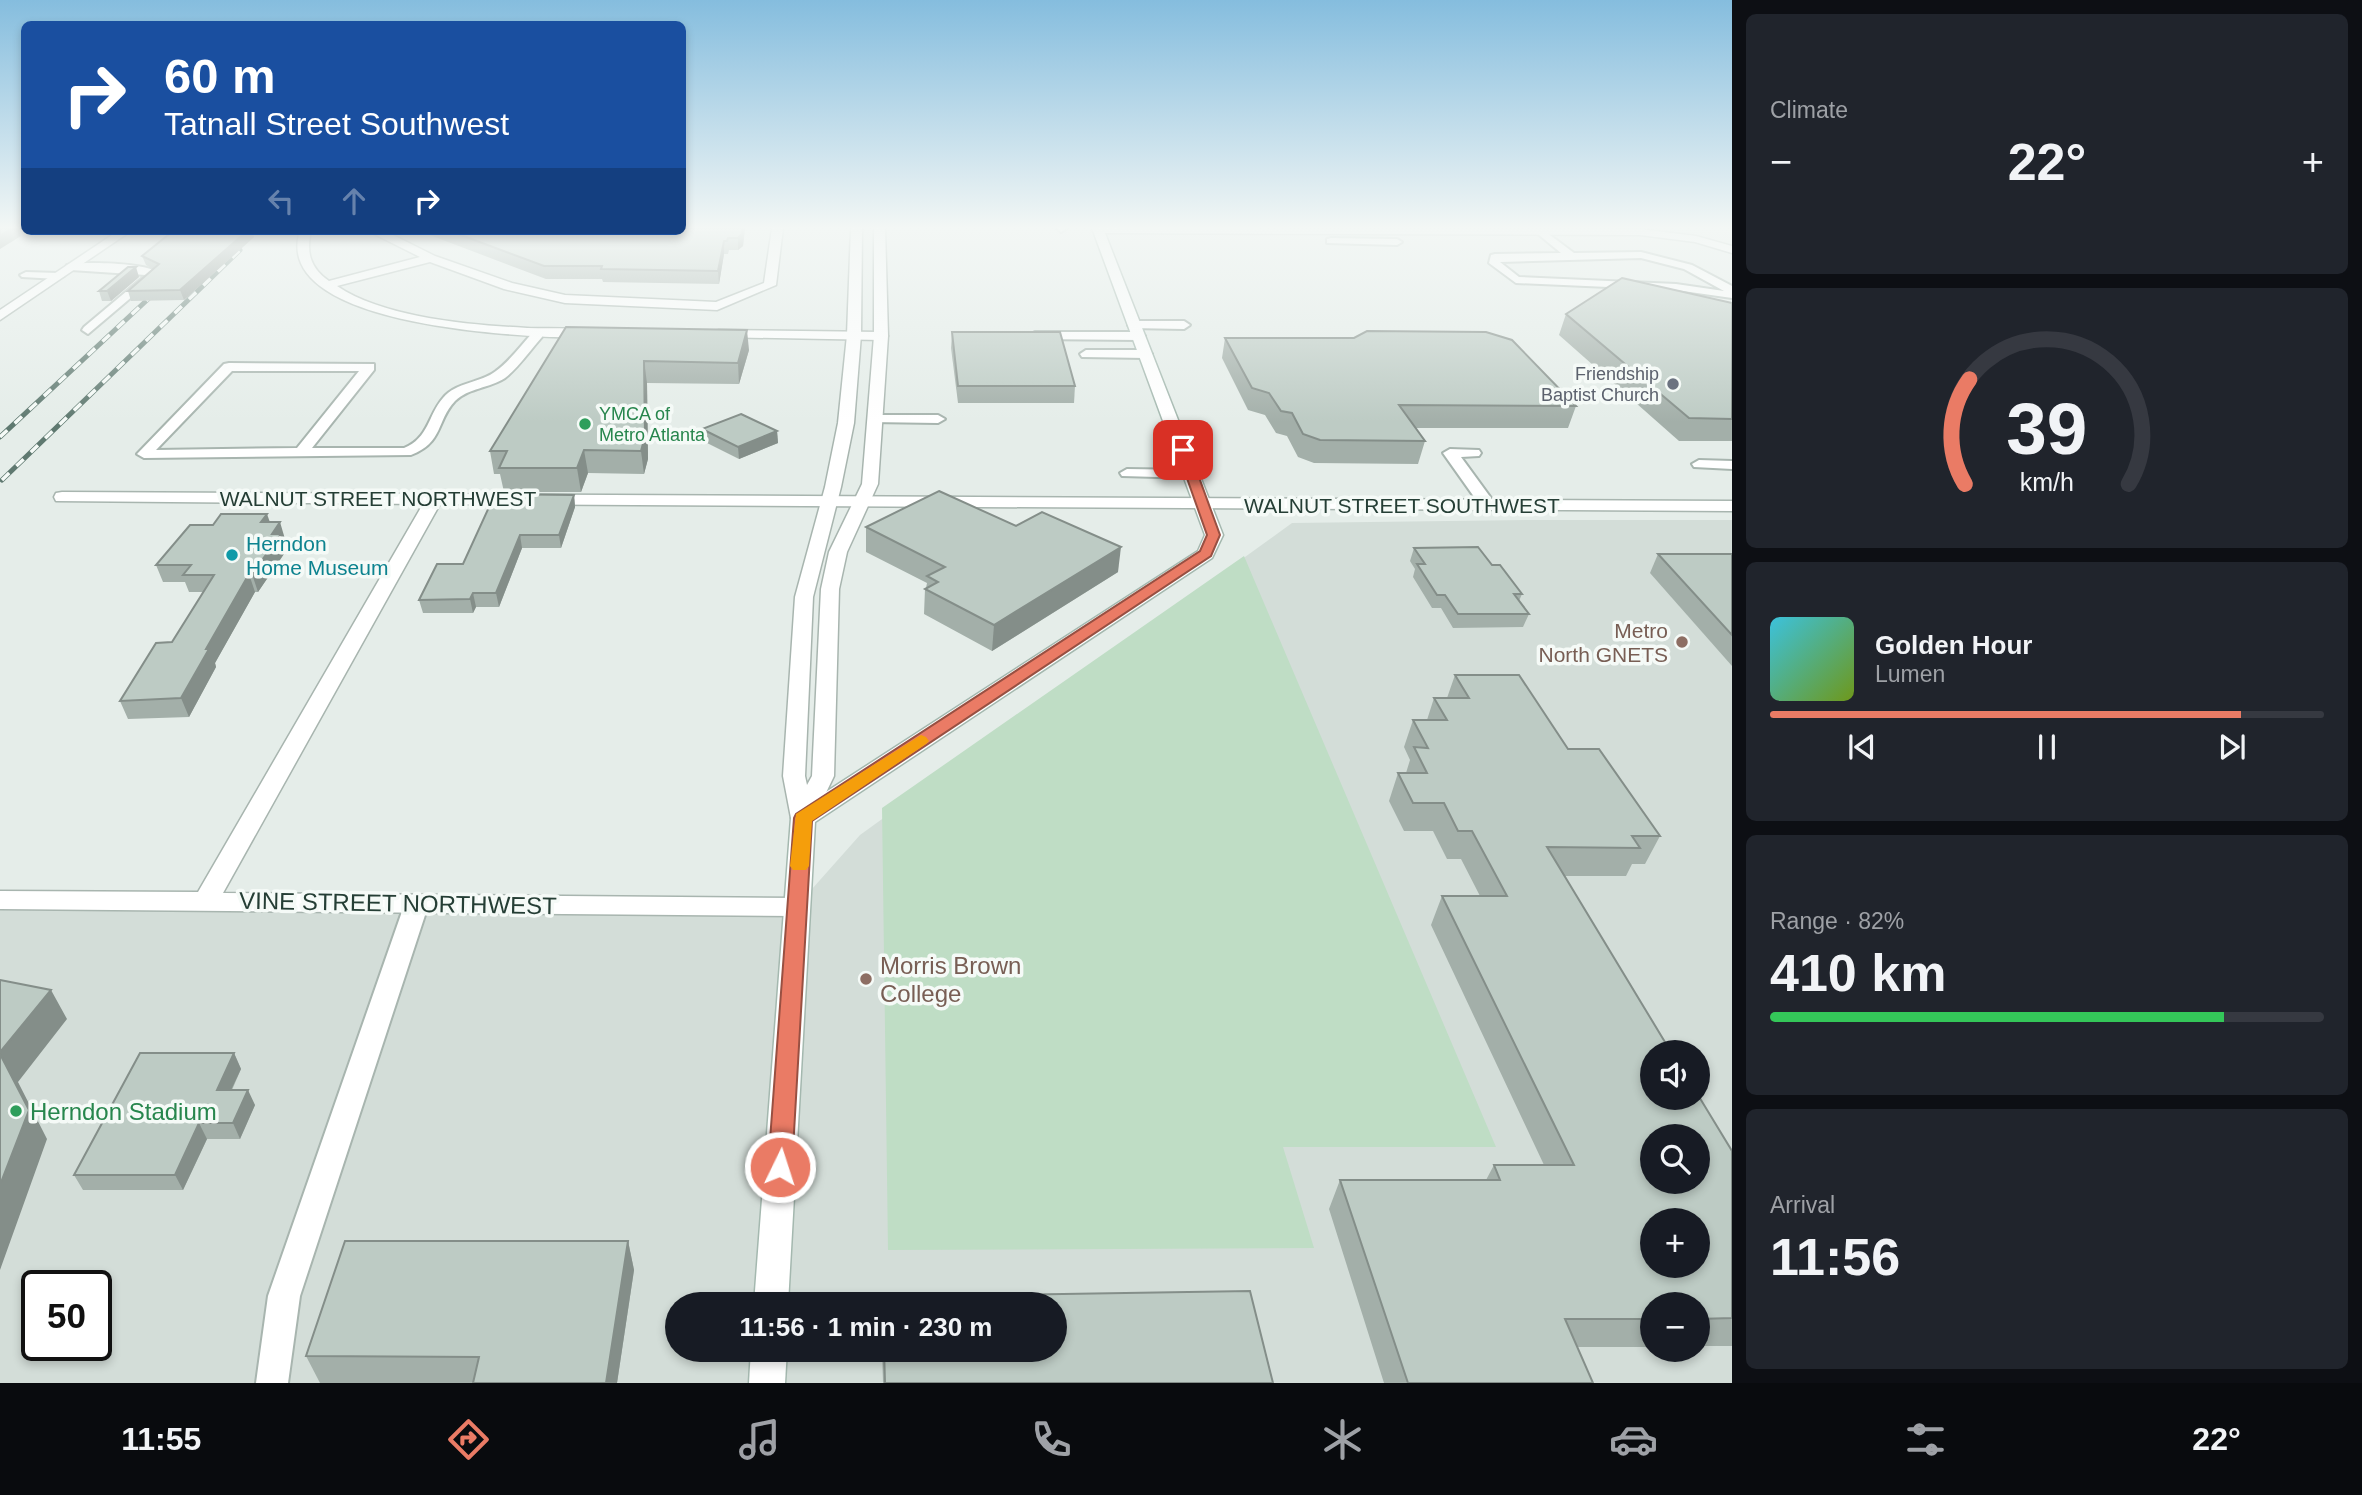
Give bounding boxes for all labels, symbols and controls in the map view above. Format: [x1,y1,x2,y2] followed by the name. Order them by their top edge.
[49,49,140,140] icon: right
[164,49,276,103] text: 60 m
[1770,97,1848,123] text: Climate
[164,106,509,142] text: Tatnall Street Southwest
[2008,133,2086,191] text: 22°
[1770,141,1792,183] text: −
[2302,141,2324,183] text: +
[262,182,300,220] icon: left
[335,182,373,220] icon: ahead
[408,182,446,220] icon: right
[1541,364,1659,405] place label: Friendship Baptist Church
[1665,376,1681,392] marker: Friendship Baptist Church
[2007,388,2087,469] text: 39
[599,404,706,445] place label: YMCA of Metro Atlanta
[577,416,593,432] marker: YMCA of Metro Atlanta
[1153,420,1213,480] pin
[1164,431,1202,469] icon: arrive
[2020,467,2074,495] text: km/h
[220,487,536,510] street label: WALNUT STREET NORTHWEST
[1244,494,1560,517] street label: WALNUT STREET SOUTHWEST
[246,532,388,579] place label: Herndon Home Museum
[224,547,240,563] marker: Herndon Home Museum
[1538,619,1668,666] place label: Metro North GNETS
[1875,630,2032,660] text: Golden Hour
[1674,634,1690,650] marker: Metro North GNETS
[1875,661,1945,687] text: Lumen
[1843,728,1881,766] icon: previous
[2028,728,2066,766] icon: pause
[2213,728,2251,766] icon: next
[239,887,557,919] street label: VINE STREET NORTHWEST
[1770,908,1904,934] text: Range · 82%
[1770,944,1946,1002] text: 410 km
[880,952,1021,1007] place label: Morris Brown College
[858,971,874,987] marker: Morris Brown College
[1640,1040,1710,1362] map controls
[1640,1040,1710,1110] button: sound
[30,1098,217,1125] place label: Herndon Stadium
[8,1103,24,1119] marker: Herndon Stadium
[1640,1124,1710,1194] button: search
[743,1130,817,1204] position arrow
[1770,1192,1835,1218] text: Arrival
[1640,1208,1710,1278] button: +
[1770,1228,1900,1286] text: 11:56
[21,1270,112,1361] speed limit sign: 50
[1640,1292,1710,1362] button: −
[740,1312,992,1342] text: 11:56 · 1 min · 230 m
[444,1415,493,1464] icon: directions
[735,1415,784,1464] icon: music
[1027,1415,1076,1464] icon: phone
[1318,1415,1367,1464] icon: climate
[1609,1415,1658,1464] icon: car
[1901,1415,1950,1464] icon: filters
[121,1421,201,1457] text: 11:55
[2192,1421,2241,1457] text: 22°

